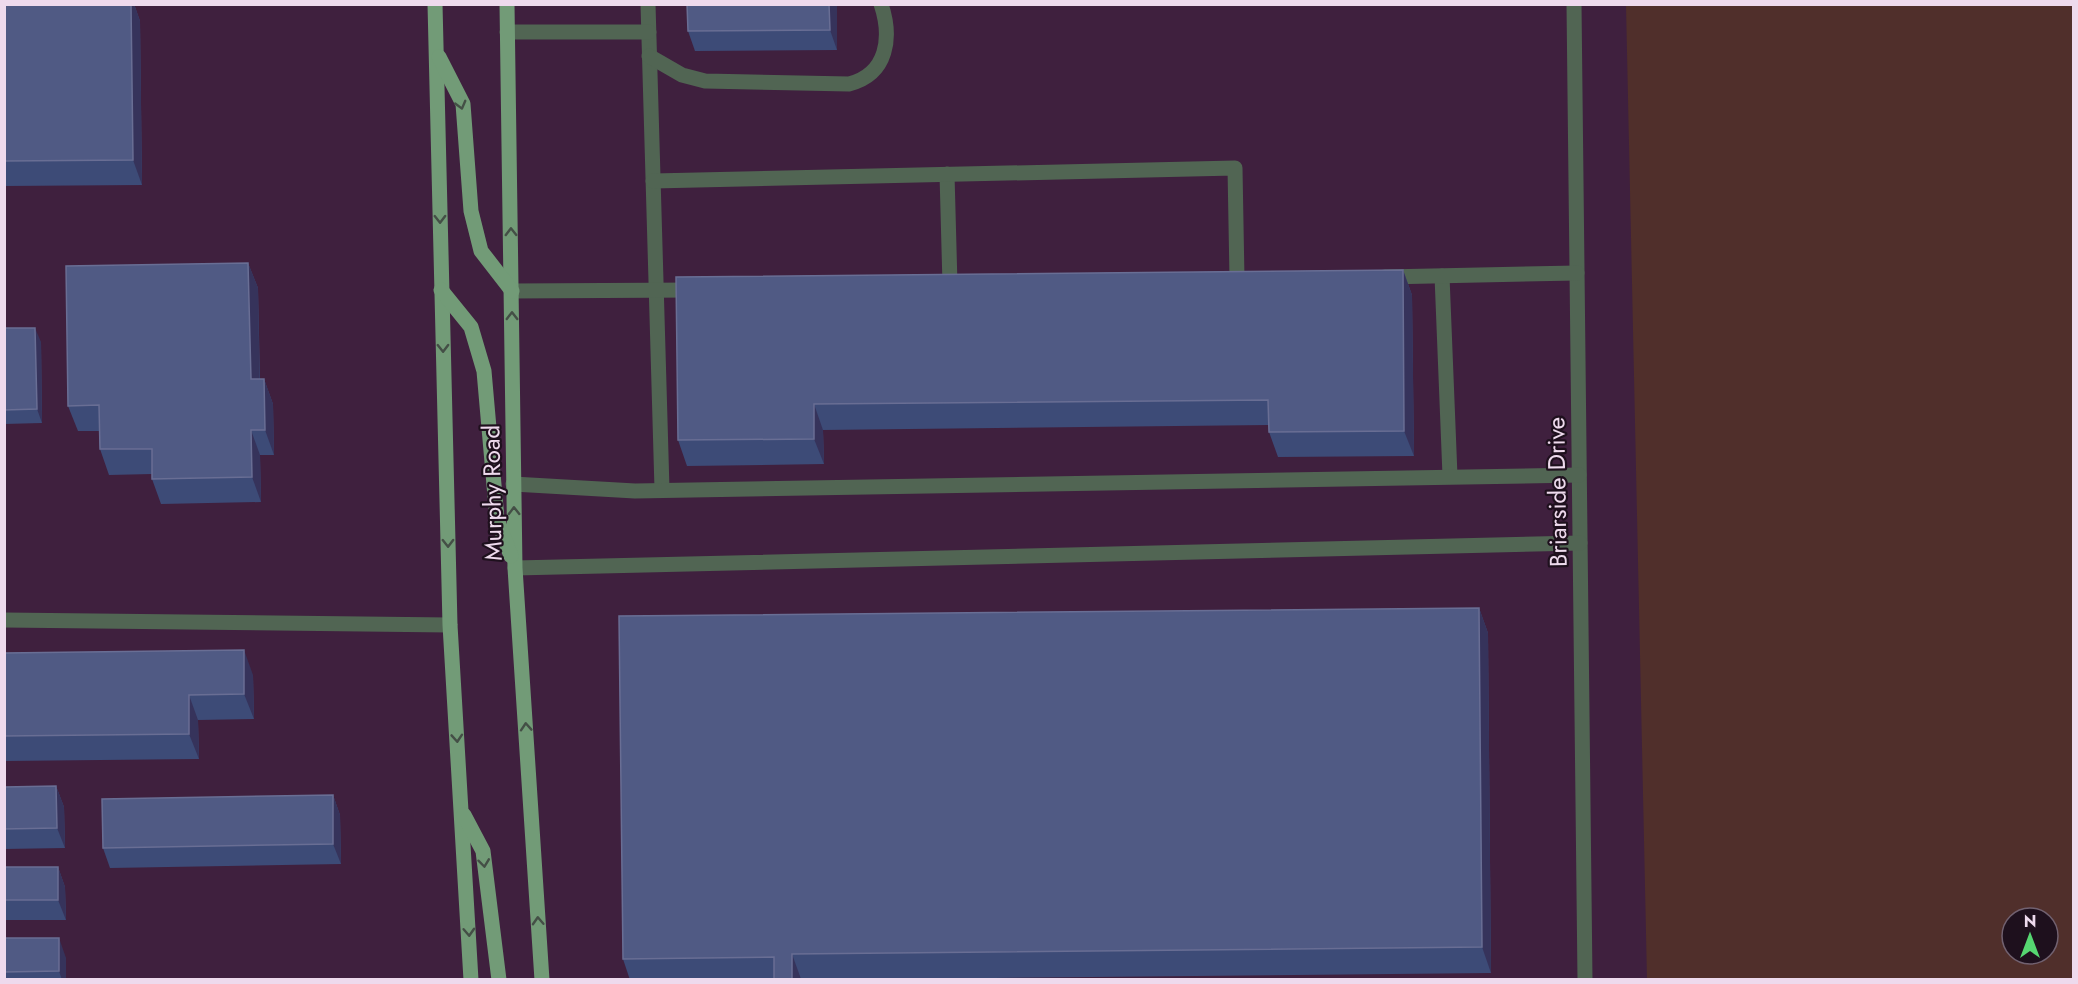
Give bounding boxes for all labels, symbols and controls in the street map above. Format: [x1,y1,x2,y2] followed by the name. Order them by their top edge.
[454,99,466,110] one-way arrow
[434,215,446,224] one-way arrow
[505,228,517,237] one-way arrow
[506,311,518,320] one-way arrow
[437,344,449,353] one-way arrow
[1538,417,1576,567] street label: Briarside Drive
[473,425,511,561] street label: Murphy Road
[508,506,520,515] one-way arrow
[441,539,454,548] one-way arrow
[520,722,533,731] one-way arrow
[450,733,463,742] one-way arrow
[478,859,490,868] one-way arrow
[2000,906,2060,966] north arrow
[2024,910,2036,933] text: N
[532,917,545,926] one-way arrow
[462,928,475,937] one-way arrow

